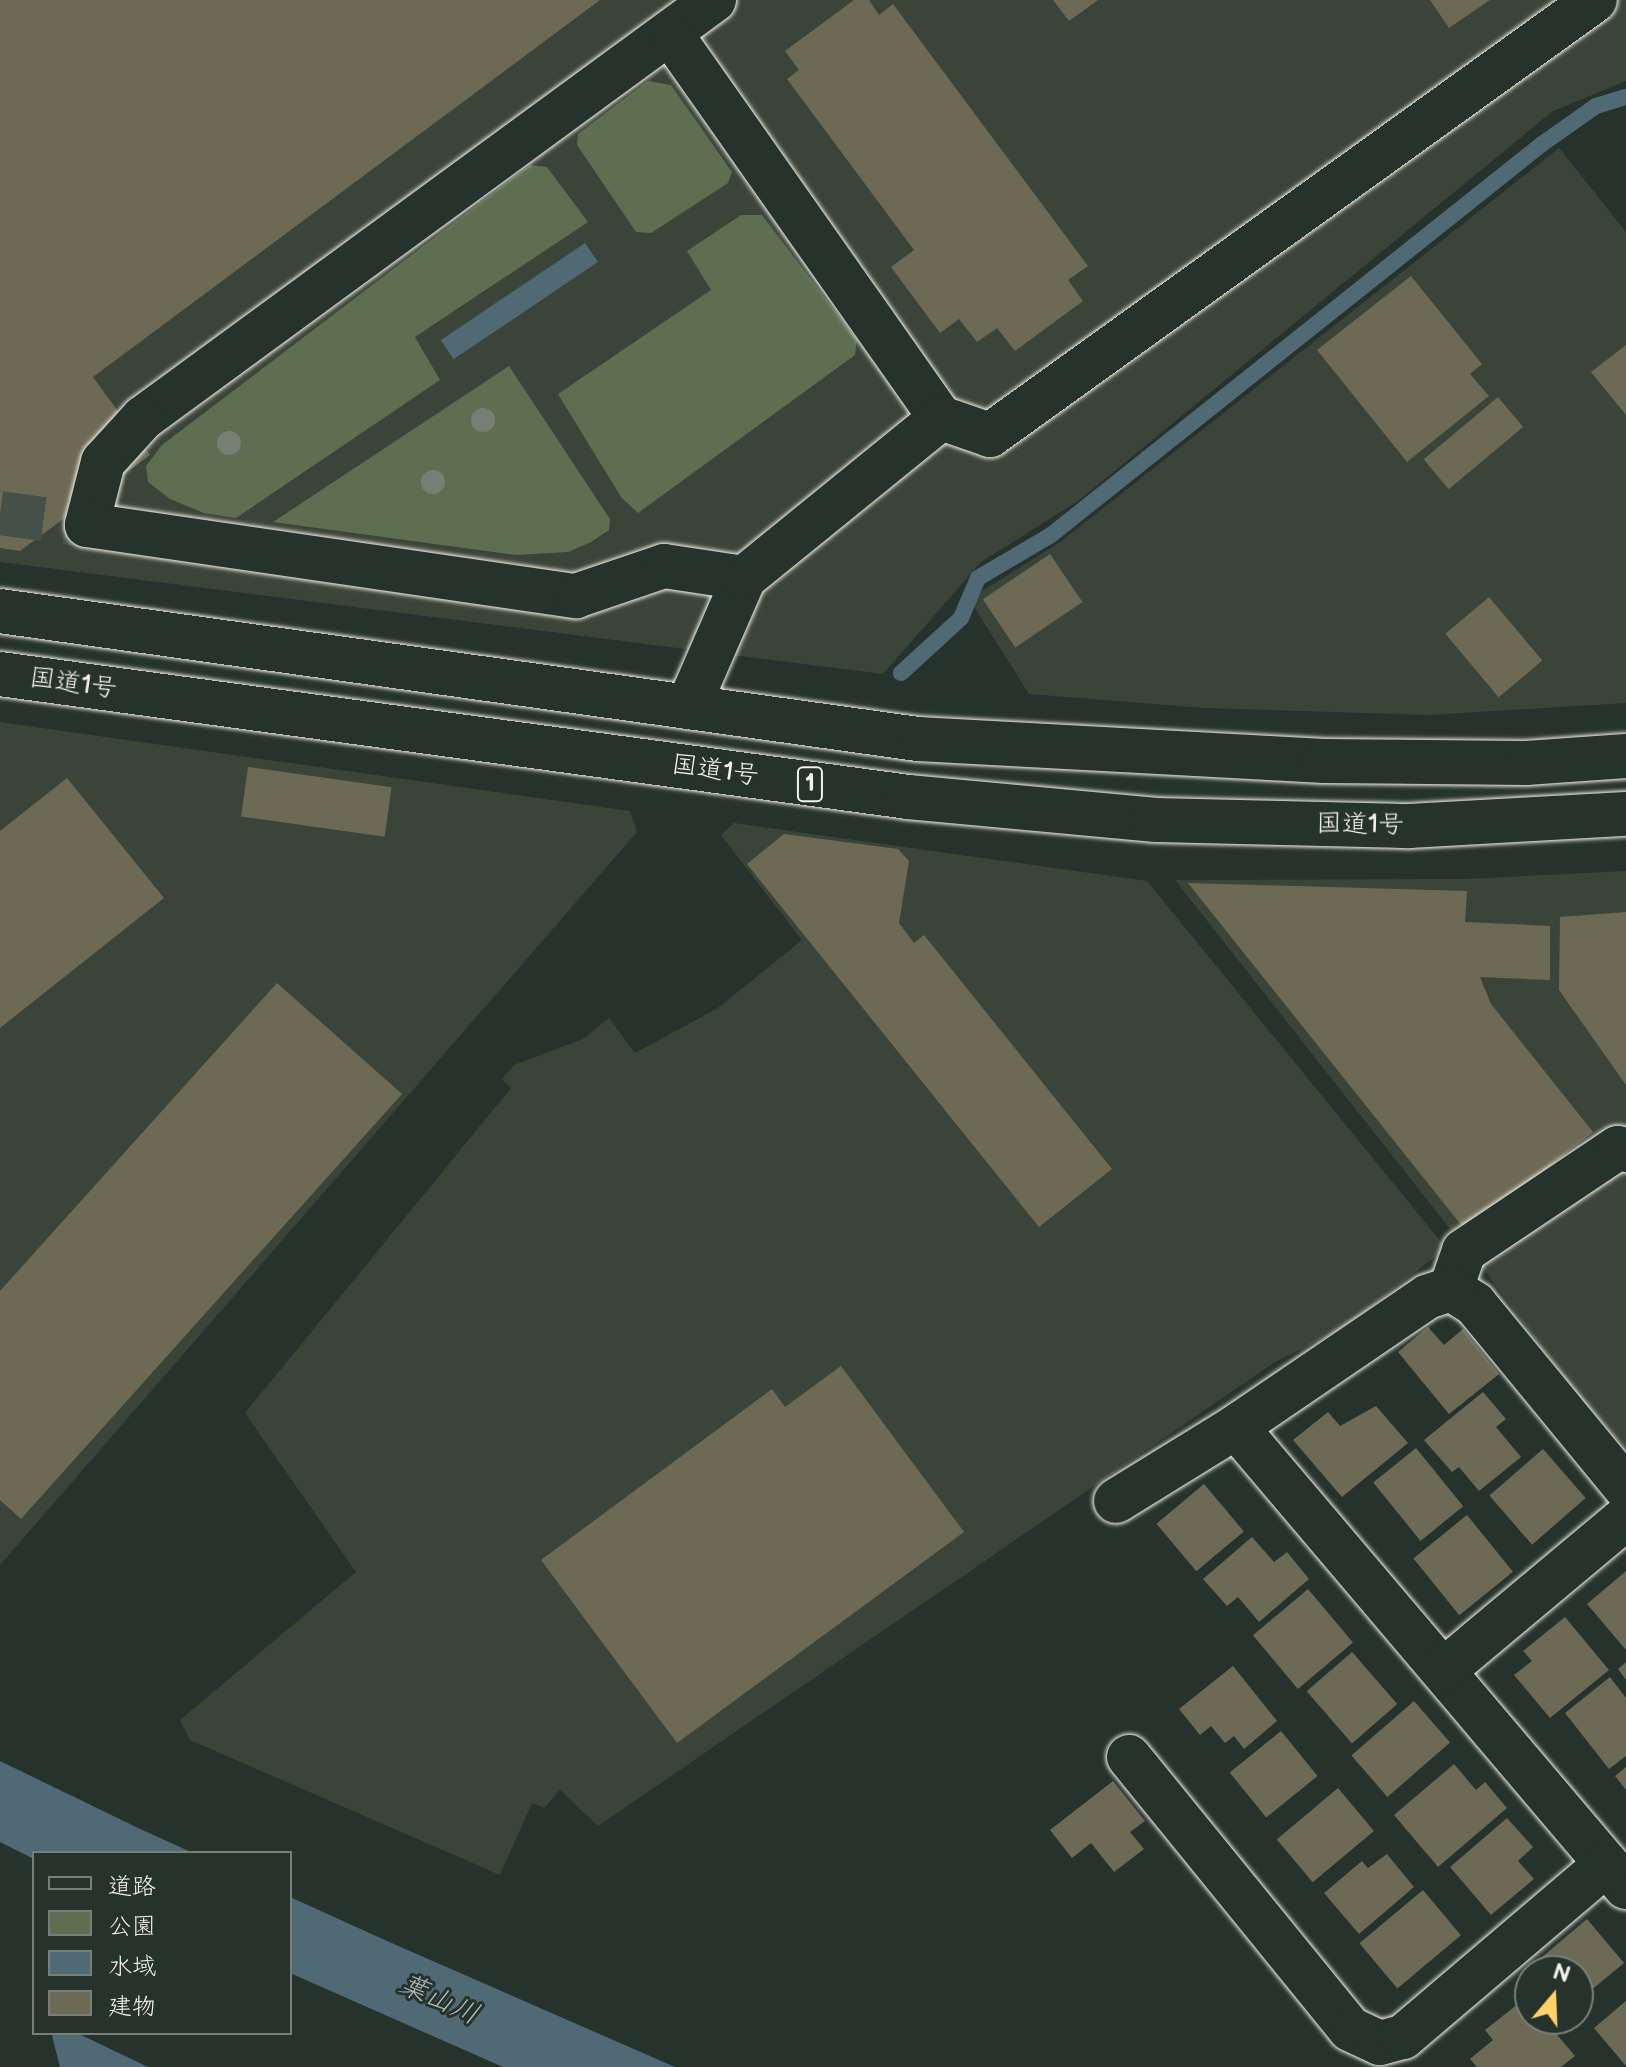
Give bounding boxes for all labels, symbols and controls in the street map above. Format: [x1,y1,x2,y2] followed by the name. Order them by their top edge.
[27,662,119,706] street label: 国道1号
[669,749,761,793] street label: 国道1号
[796,764,824,804] road number: 1
[1316,809,1404,841] street label: 国道1号
[32,1851,292,2035] legend
[108,1872,156,1901] text: 道路
[108,1912,156,1941] text: 公園
[108,1952,156,1981] text: 水域
[1514,1955,1594,2035] north arrow
[1549,1958,1574,1989] text: N
[394,1968,484,2032] water label: 葉山川
[108,1992,156,2021] text: 建物

